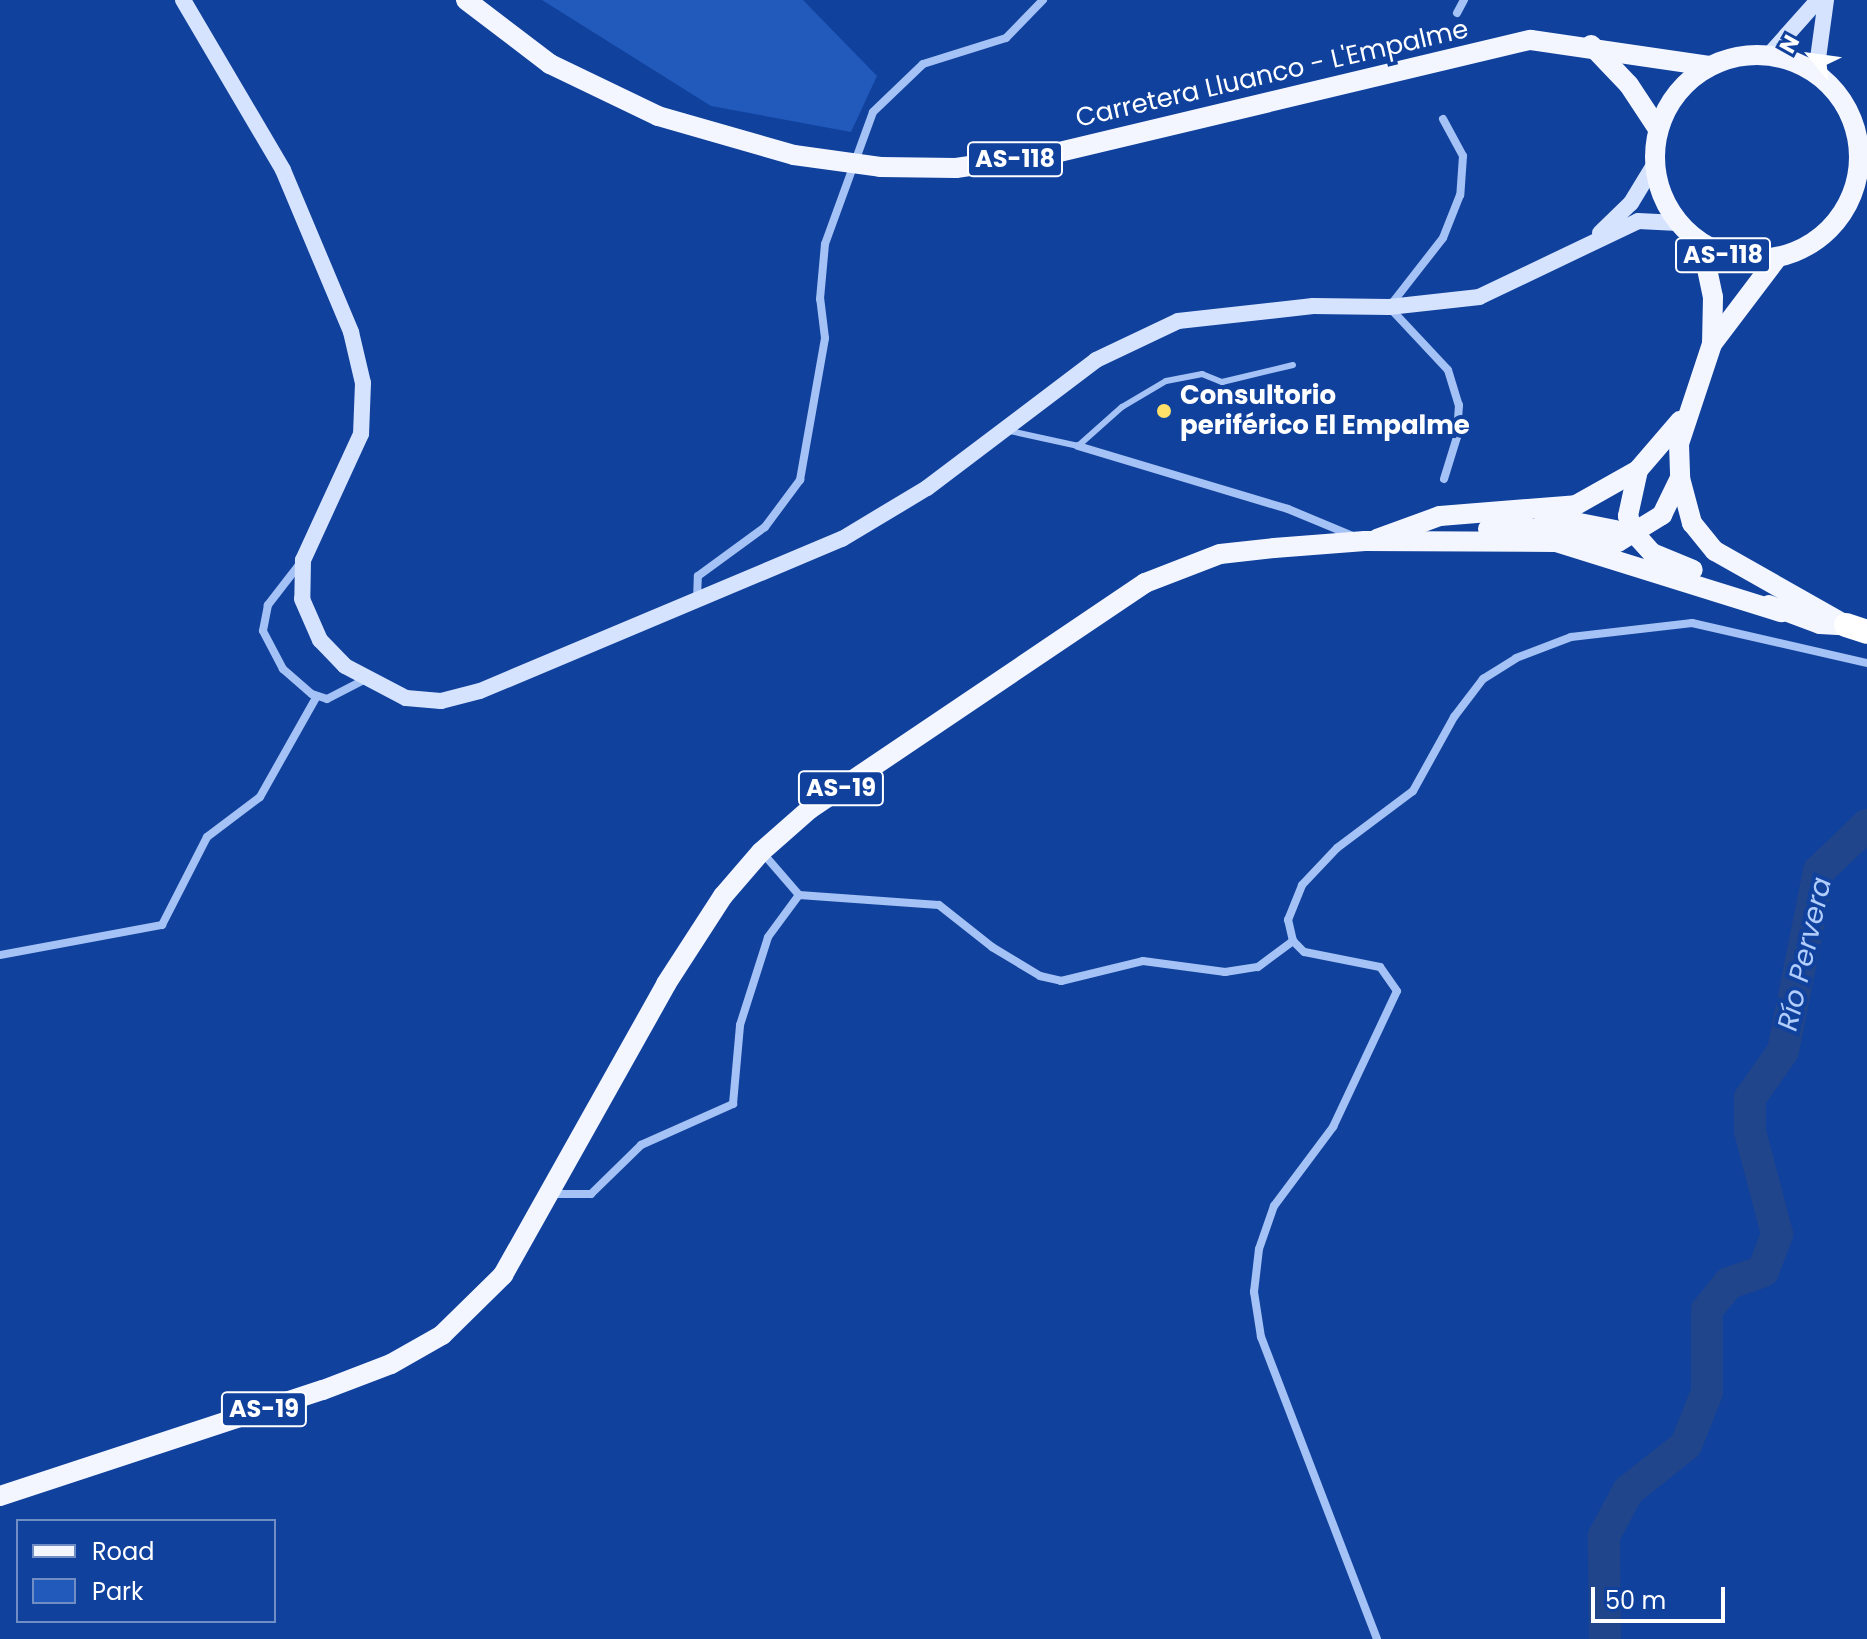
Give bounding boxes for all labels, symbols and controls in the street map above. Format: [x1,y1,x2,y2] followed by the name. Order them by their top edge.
[1073,14,1471,134] street label: Carretera Lluanco - L'Empalme
[1771,16,1851,96] north arrow
[1772,29,1807,59] text: N
[967,139,1063,179] road number: AS-118
[1675,235,1771,275] road number: AS-118
[1180,380,1470,442] place label: Consultorio periférico El Empalme
[1155,402,1173,420] marker: Consultorio periférico El Empalme
[797,768,885,808] road number: AS-19
[1771,874,1839,1034] water label: Río Pervera
[220,1389,308,1429] road number: AS-19
[16,1519,276,1623] legend
[92,1535,154,1568] text: Road
[1595,1571,1729,1621] scale bar
[92,1575,143,1608] text: Park
[1605,1584,1666,1617] text: 50 m

